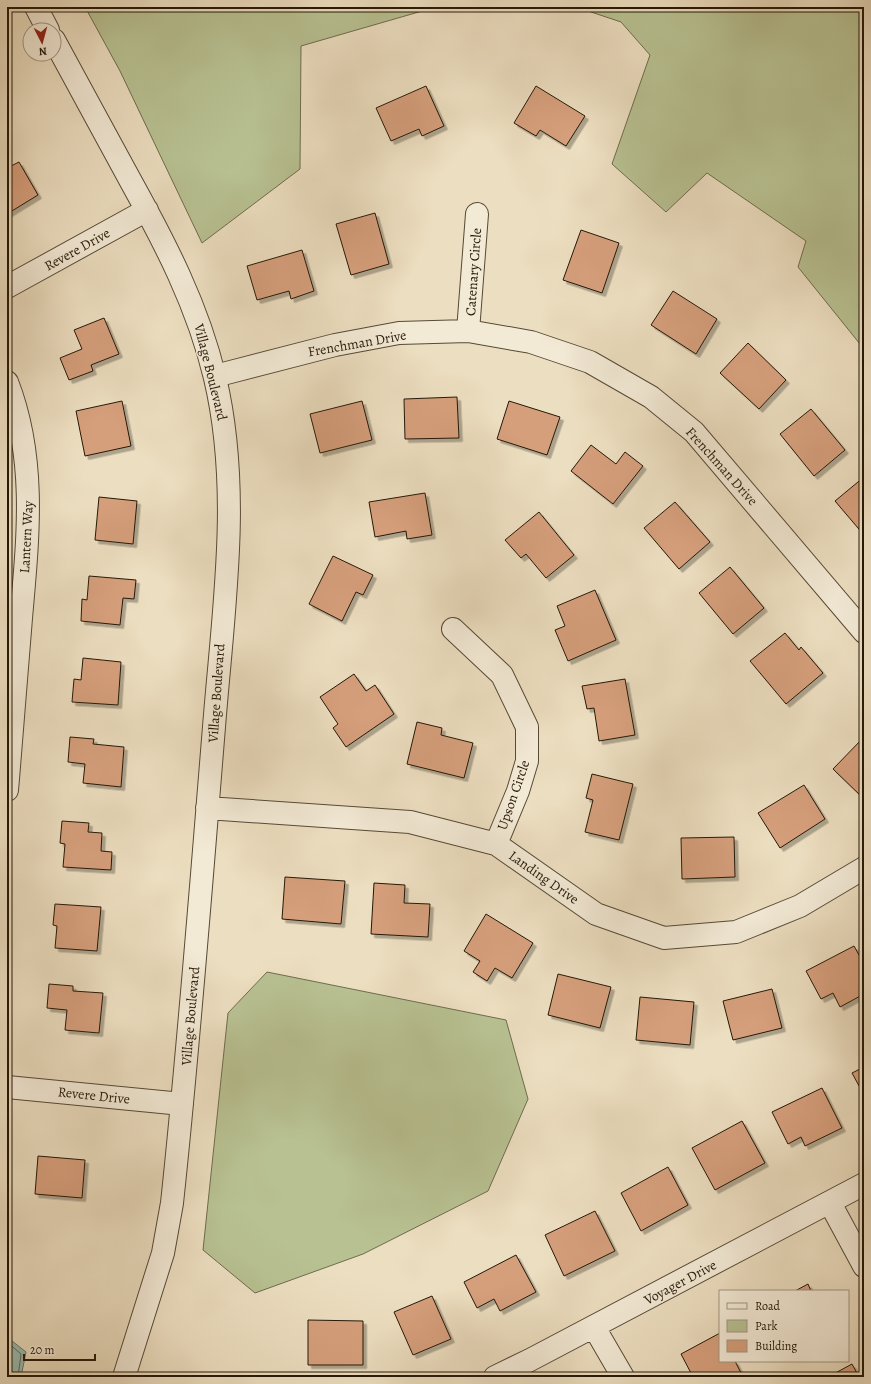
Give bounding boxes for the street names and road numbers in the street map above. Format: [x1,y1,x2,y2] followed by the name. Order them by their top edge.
[41,224,114,275] street label: Revere Drive
[461,227,486,317] street label: Catenary Circle
[189,321,232,423] street label: Village Boulevard
[306,325,408,361] street label: Frenchman Drive
[681,423,762,510] street label: Frenchman Drive
[15,500,38,574] street label: Lantern Way
[203,642,229,744] street label: Village Boulevard
[493,758,534,833] street label: Upson Circle
[505,846,583,909] street label: Landing Drive
[177,965,204,1067] street label: Village Boulevard
[57,1082,131,1109] street label: Revere Drive
[640,1255,720,1310] street label: Voyager Drive

